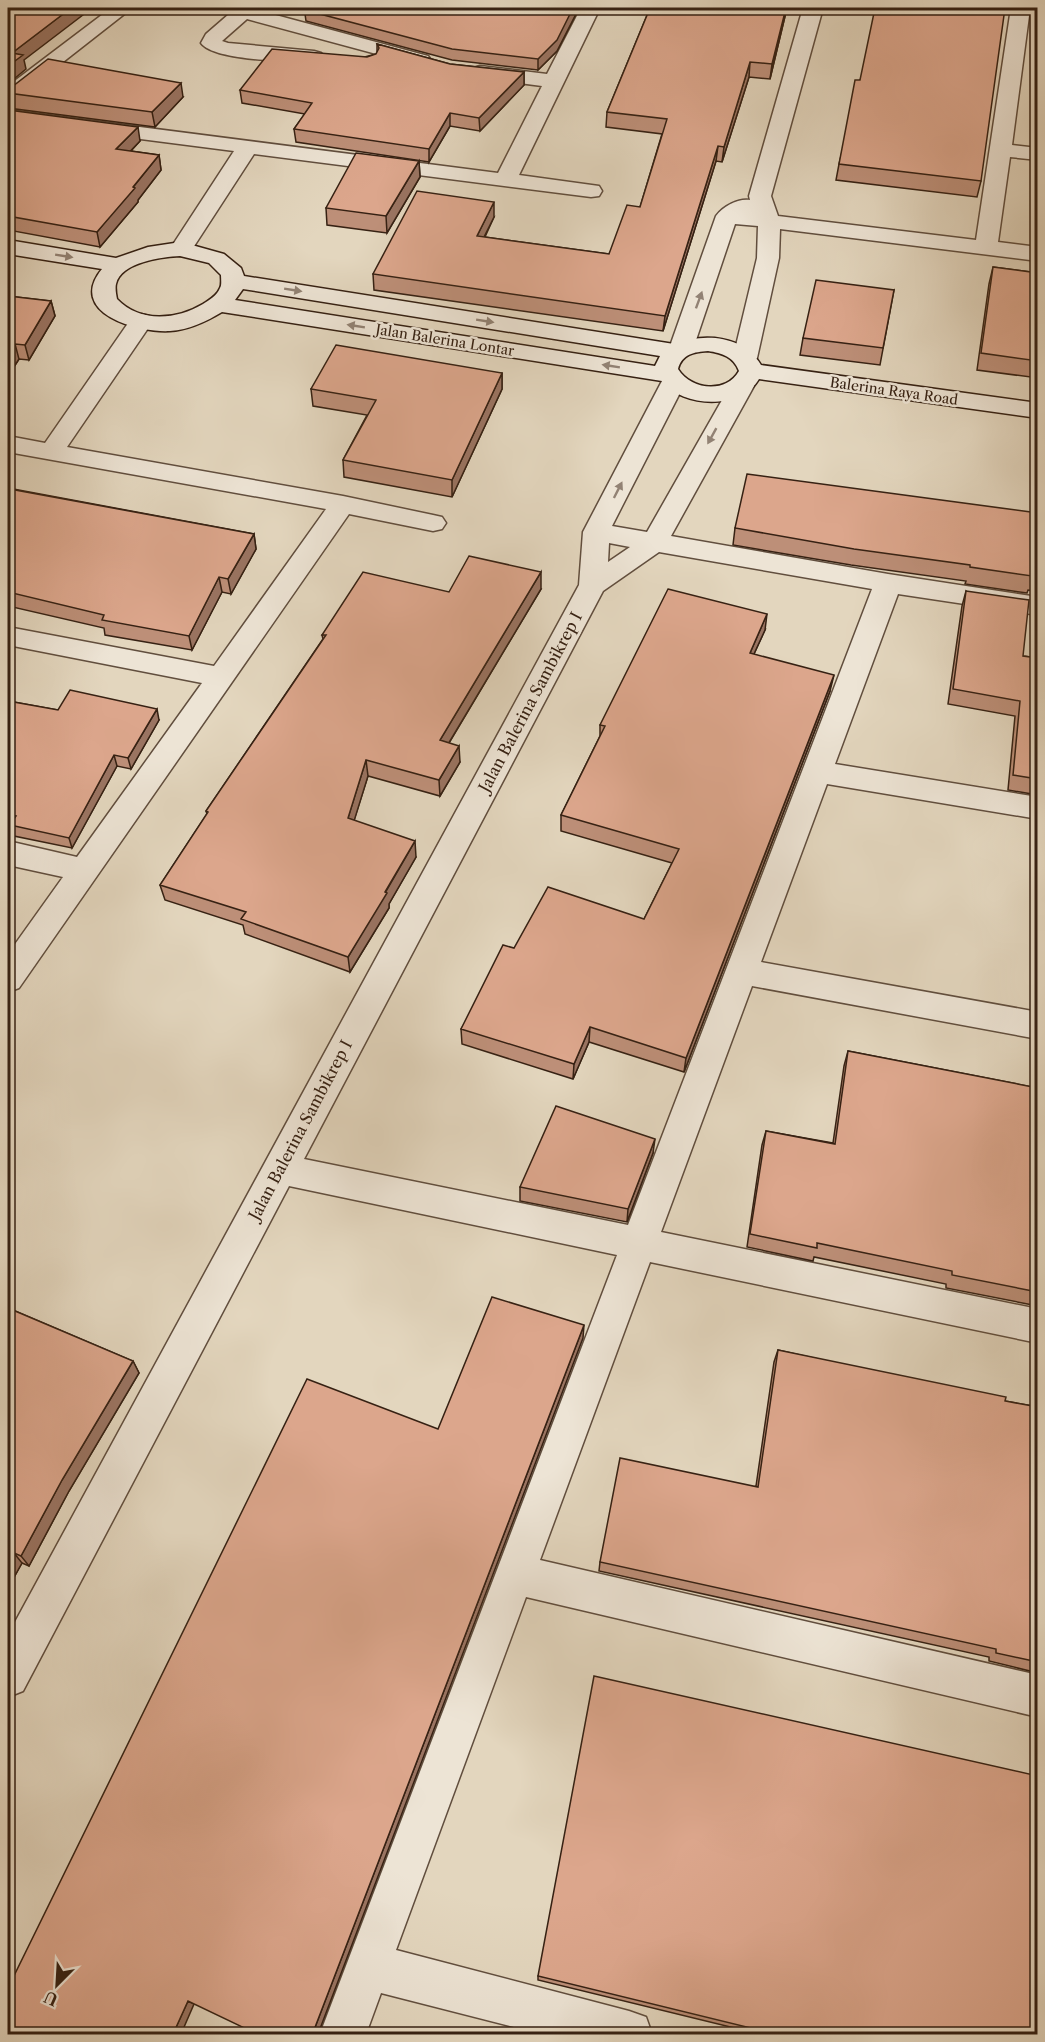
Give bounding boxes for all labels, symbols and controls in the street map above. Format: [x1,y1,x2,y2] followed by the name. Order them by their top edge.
[54,252,73,261] one-way arrow
[283,286,302,295] one-way arrow
[694,291,704,309] one-way arrow
[476,317,495,326] one-way arrow
[372,320,516,360] street label: Jalan Balerina Lontar
[346,322,365,331] one-way arrow
[601,361,620,370] one-way arrow
[829,373,960,409] street label: Balerina Raya Road
[707,428,717,445] one-way arrow
[612,481,622,499] one-way arrow
[473,609,586,798] street label: Jalan Balerina Sambikrep I
[243,1037,356,1226] street label: Jalan Balerina Sambikrep I
[27,1955,87,2015] north arrow
[41,1987,61,2010] text: U

